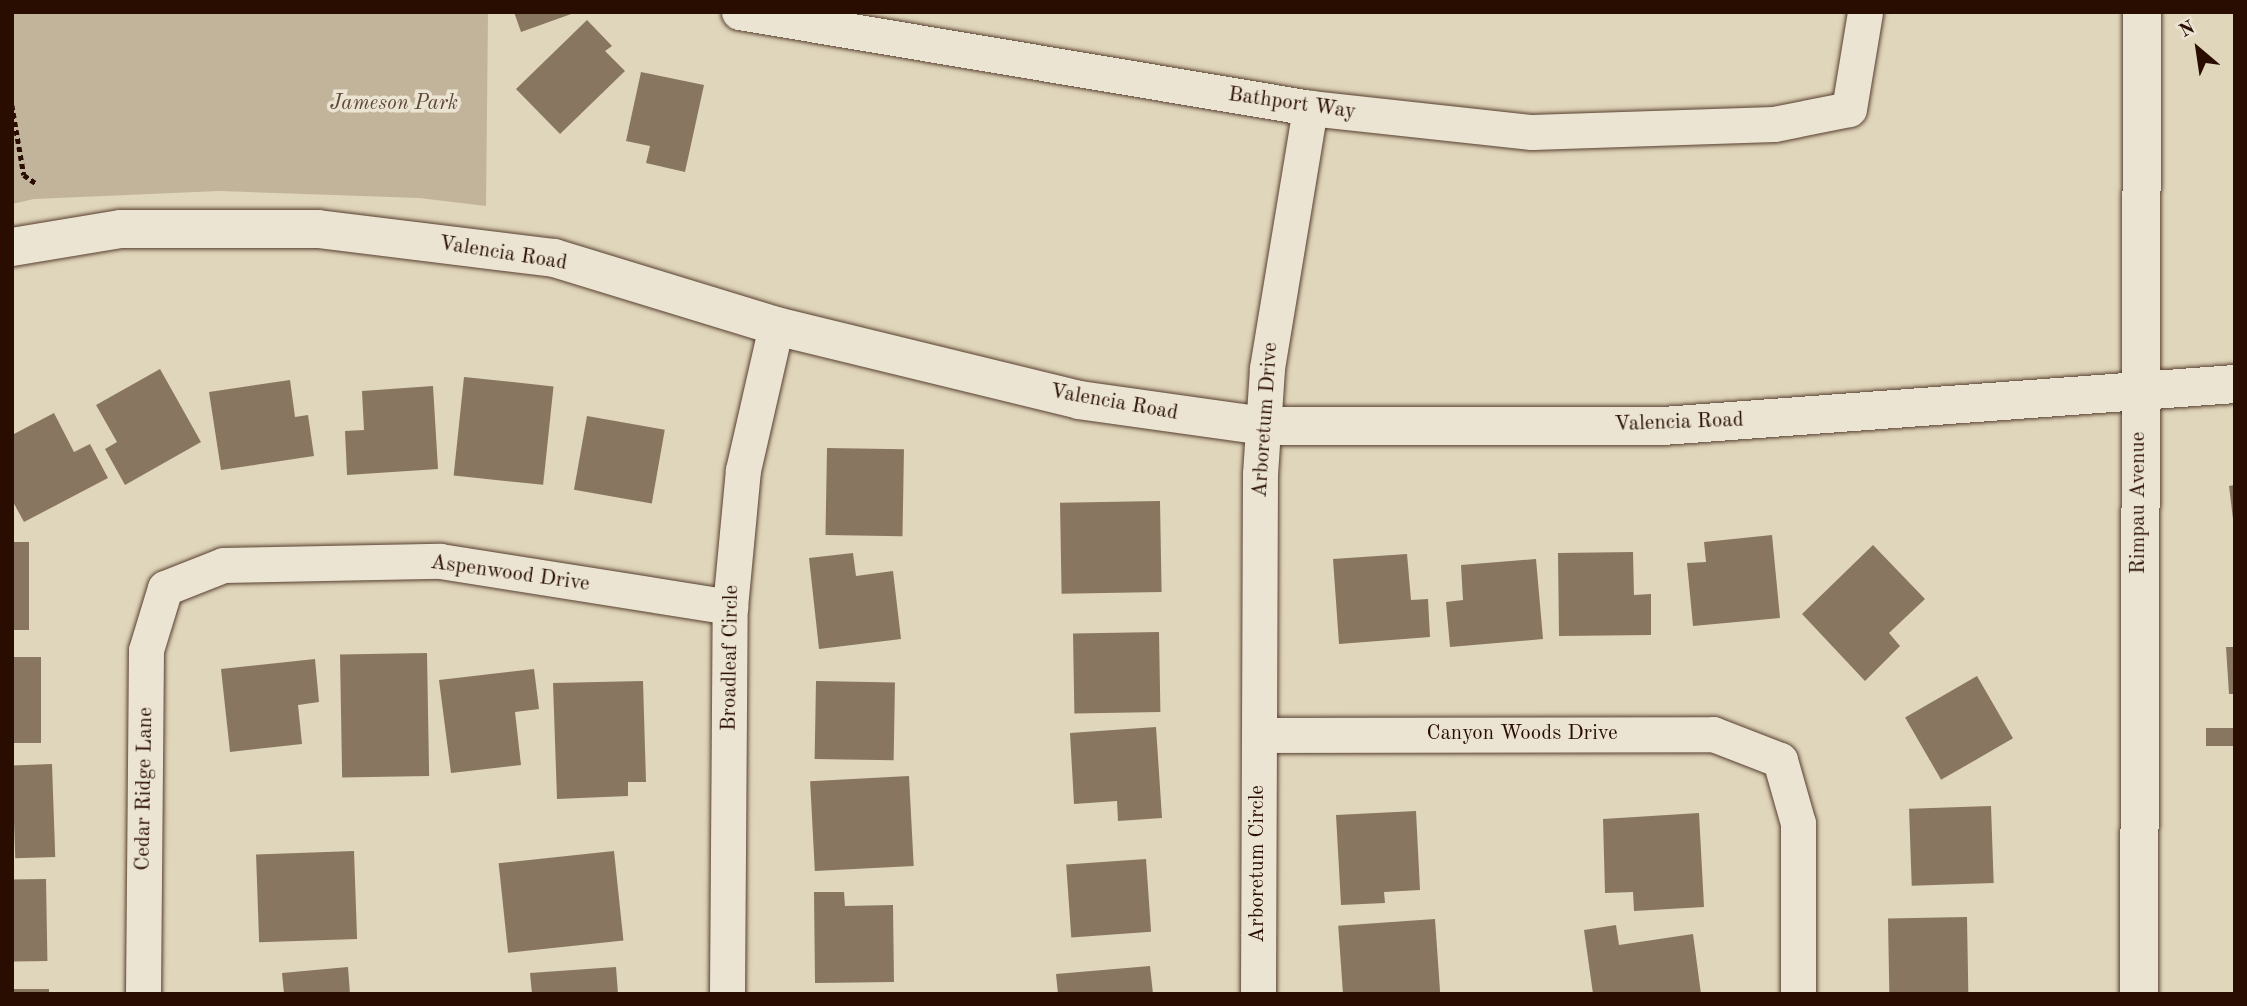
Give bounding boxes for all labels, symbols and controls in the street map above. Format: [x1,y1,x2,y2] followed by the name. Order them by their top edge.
[2163,14,2233,84] north arrow
[2177,18,2199,42] text: N
[1227,83,1357,125] street label: Bathport Way
[330,91,458,117] park label: Jameson Park
[437,231,569,277] street label: Valencia Road
[1248,341,1284,499] street label: Arboretum Drive
[1048,379,1180,427] street label: Valencia Road
[1614,408,1744,438] street label: Valencia Road
[2126,432,2152,574] street label: Rimpau Avenue
[429,550,591,598] street label: Aspenwood Drive
[717,585,745,731] street label: Broadleaf Circle
[131,707,159,871] street label: Cedar Ridge Lane
[1426,721,1618,747] street label: Canyon Woods Drive
[1245,785,1271,943] street label: Arboretum Circle

